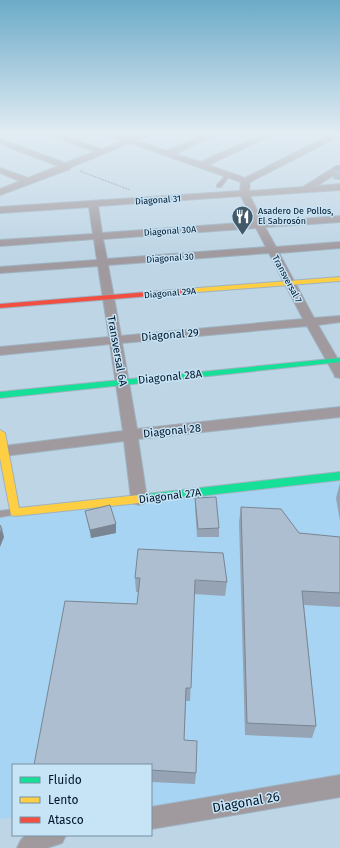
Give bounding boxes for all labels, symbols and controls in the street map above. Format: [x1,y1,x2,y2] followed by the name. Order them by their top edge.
[135,193,181,207] street label: Diagonal 31
[230,203,256,236] restaurant icon: Asadero De Pollos, El Sabrosón
[258,206,333,226] place label: Asadero De Pollos, El Sabrosón
[143,224,197,238] street label: Diagonal 30A
[146,251,194,265] street label: Diagonal 30
[270,254,304,304] street label: Transversal 7
[144,286,197,300] street label: Diagonal 29A
[104,315,130,388] street label: Transversal 6A
[141,326,199,344] street label: Diagonal 29
[137,367,203,387] street label: Diagonal 28A
[142,422,202,440] street label: Diagonal 28
[138,486,203,506] street label: Diagonal 27A
[12,764,152,836] legend
[48,773,82,787] text: Fluido
[211,789,281,815] street label: Diagonal 26
[48,793,78,807] text: Lento
[48,813,84,827] text: Atasco

